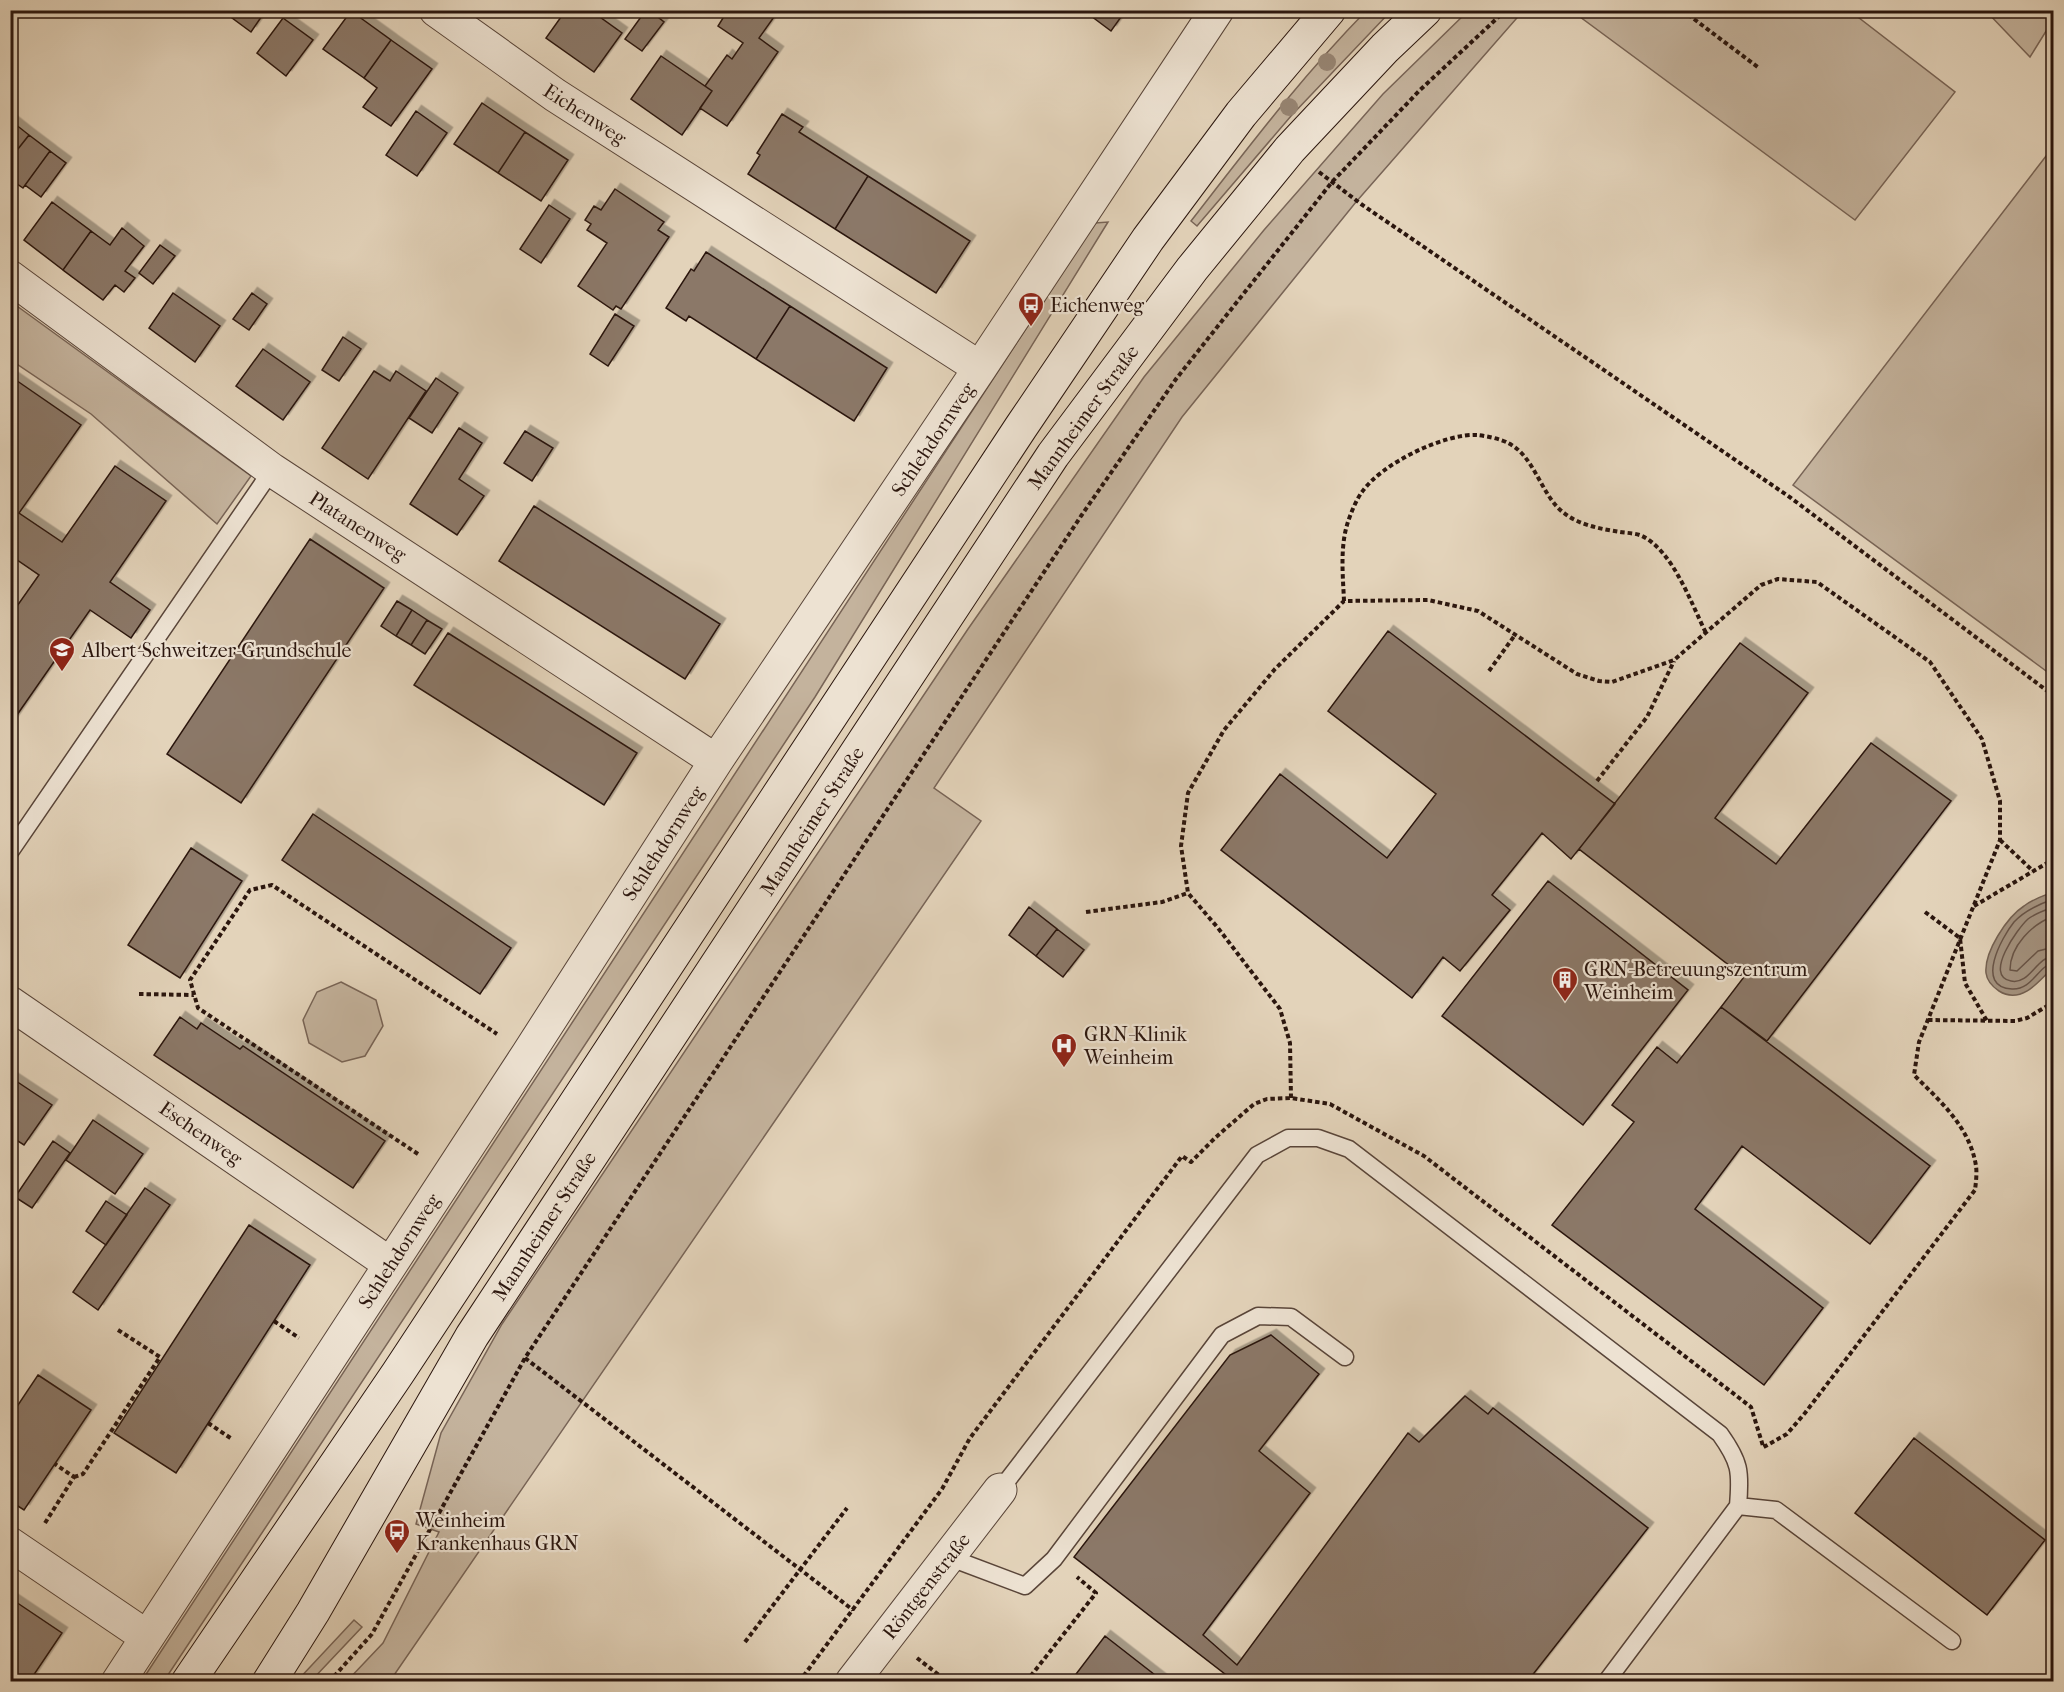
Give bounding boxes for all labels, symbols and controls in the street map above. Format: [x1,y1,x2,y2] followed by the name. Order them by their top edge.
[539,79,631,150] street label: Eichenweg
[1016,290,1046,328] bus stop icon: Eichenweg
[1050,294,1144,317] place label: Eichenweg
[1023,340,1144,494] street label: Mannheimer Straße
[887,378,980,501] street label: Schlehdornweg
[305,487,411,566] street label: Platanenweg
[47,635,77,673] school or university icon: Albert-Schweitzer-Grundschule
[81,639,352,662] place label: Albert-Schweitzer-Grundschule
[756,742,869,900] street label: Mannheimer Straße
[618,781,709,905] street label: Schlehdornweg
[1583,958,1808,1004] place label: GRN-Betreuungszentrum Weinheim
[1550,965,1580,1003] building icon: GRN-Betreuungszentrum Weinheim
[1083,1023,1188,1069] place label: GRN-Klinik Weinheim
[1049,1031,1079,1069] hospital icon: GRN-Klinik Weinheim
[155,1097,247,1170] street label: Eschenweg
[488,1147,601,1305] street label: Mannheimer Straße
[354,1189,445,1313] street label: Schlehdornweg
[415,1509,579,1555] place label: Weinheim Krankenhaus GRN
[382,1517,412,1555] bus stop icon: Weinheim Krankenhaus GRN
[878,1529,975,1644] street label: Röntgenstraße

